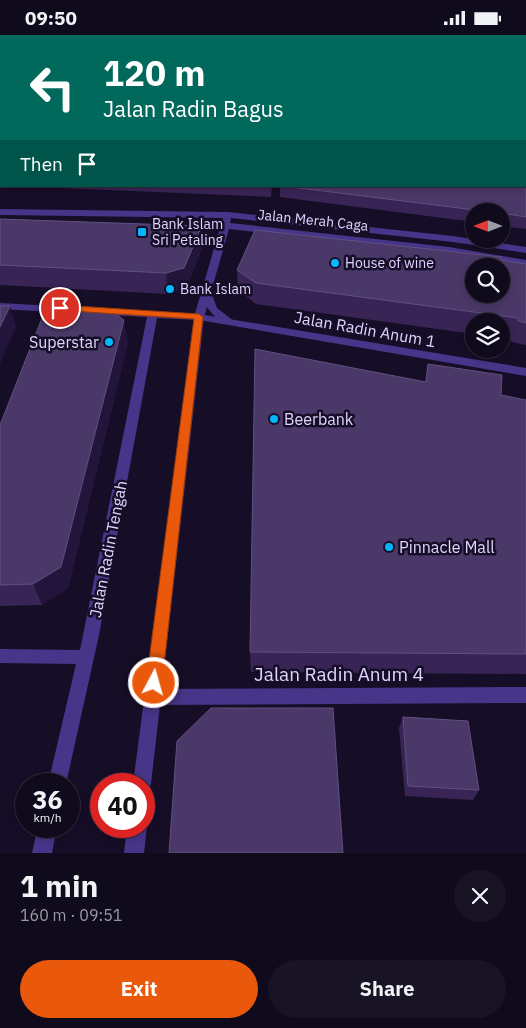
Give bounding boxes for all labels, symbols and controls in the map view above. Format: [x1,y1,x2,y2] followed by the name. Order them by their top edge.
[25,6,77,30] text: 09:50
[103,50,206,96] text: 120 m
[20,55,85,120] icon: left
[103,94,284,123] text: Jalan Radin Bagus
[73,150,101,178] icon: arrive
[20,152,63,176] text: Then
[465,203,510,247] north arrow
[465,203,510,358] map controls
[257,205,370,235] street label: Jalan Merah Caga
[152,215,224,249] place label: Bank Islam Sri Petaling
[136,226,148,238] marker: Bank Islam Sri Petaling
[345,254,434,272] place label: House of wine
[329,257,341,269] marker: House of wine
[465,258,510,303] button: search
[180,280,251,298] place label: Bank Islam
[164,283,176,295] marker: Bank Islam
[39,287,81,329] pin
[46,294,74,322] icon: arrive
[293,307,437,351] street label: Jalan Radin Anum 1
[465,313,510,358] button: layers
[29,332,99,352] place label: Superstar
[103,336,115,348] marker: Superstar
[284,409,354,429] place label: Beerbank
[268,413,280,425] marker: Beerbank
[85,479,131,619] street label: Jalan Radin Tengah
[399,537,495,557] place label: Pinnacle Mall
[383,541,395,553] marker: Pinnacle Mall
[127,656,179,708] position arrow
[254,662,424,686] street label: Jalan Radin Anum 4
[90,773,155,838] speed limit sign: 40
[32,783,63,816] text: 36
[33,810,62,825] text: km/h
[20,866,98,905] text: 1 min
[454,870,506,922] button: close
[20,905,122,925] text: 160 m · 09:51
[20,960,258,1018] button: Exit
[268,960,506,1018] button: Share

